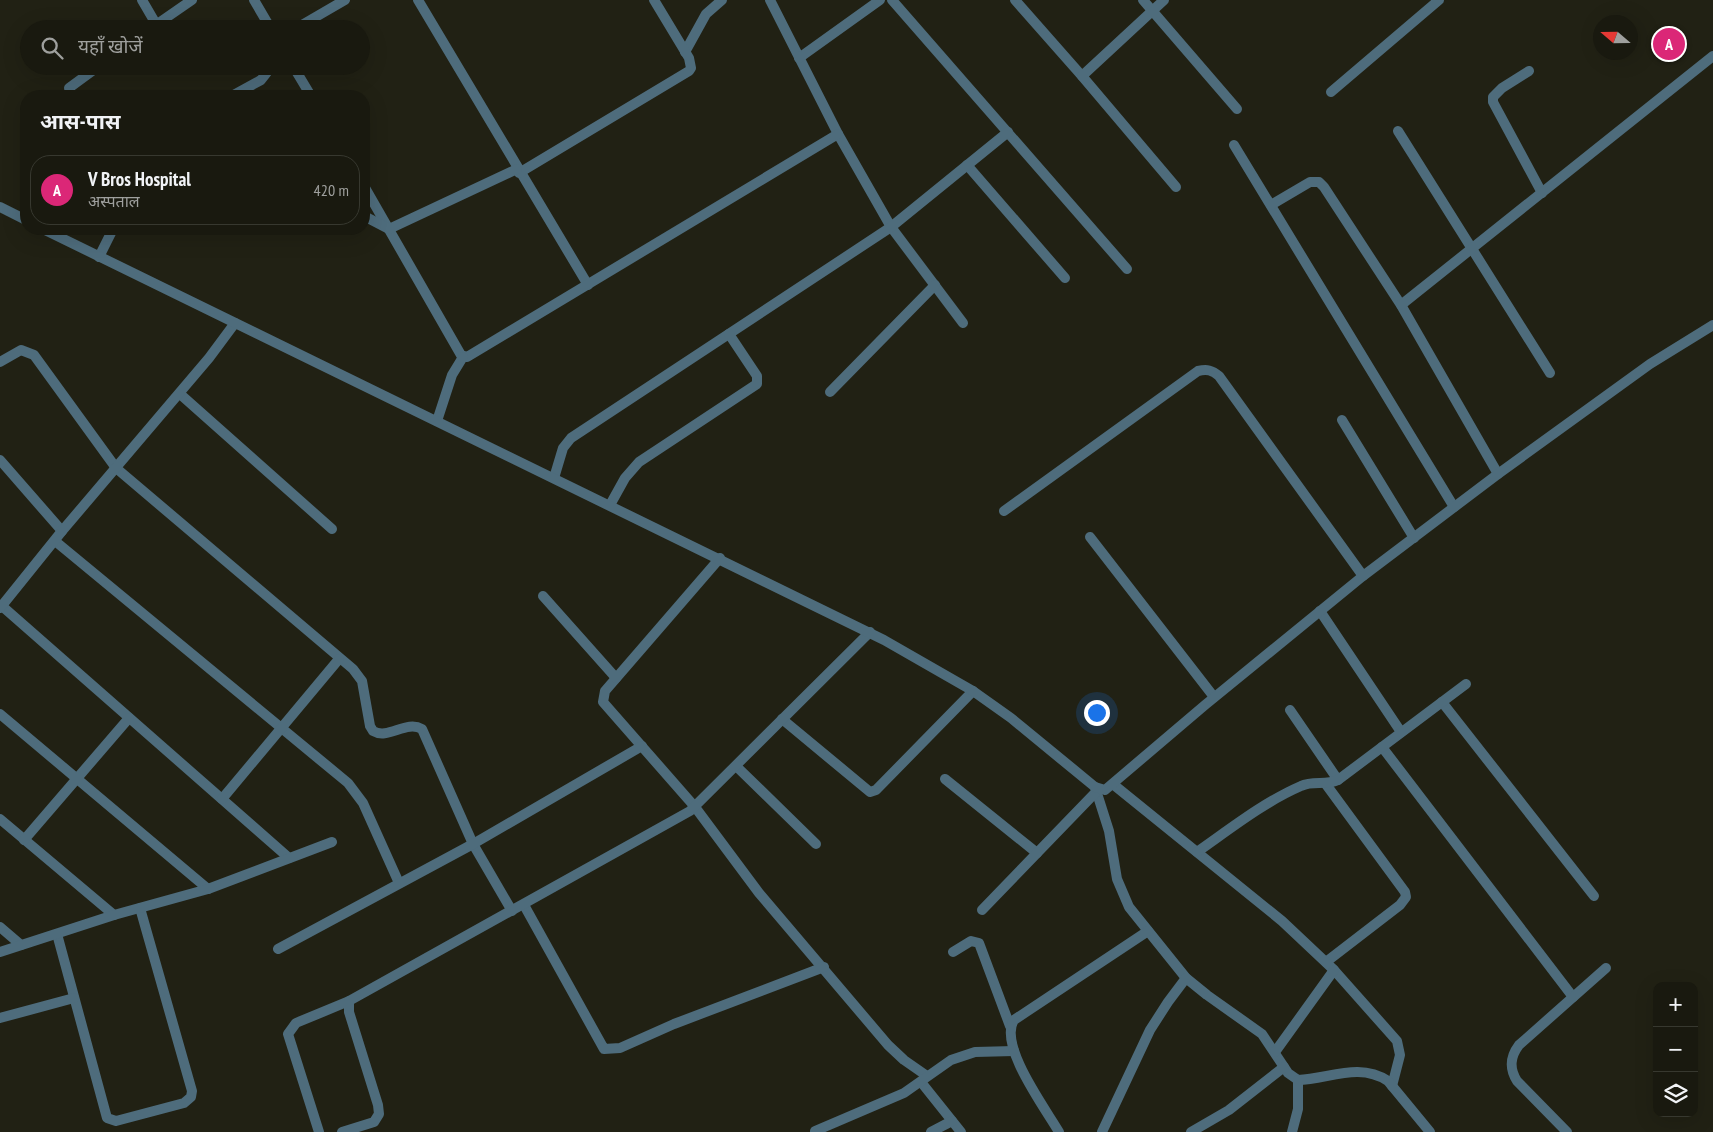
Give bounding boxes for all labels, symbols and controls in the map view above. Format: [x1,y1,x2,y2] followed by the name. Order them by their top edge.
[1593,15,1638,60] north arrow
[20,20,370,75] search box
[1653,25,1685,63] pin: A
[38,34,66,62] icon: search
[78,34,143,58] text: यहाँ खोजें
[40,108,120,135] text: आस-पास
[88,167,191,191] text: V Bros Hospital
[53,180,61,200] text: A
[314,180,349,200] text: 420 m
[88,191,140,211] text: अस्पताल
[1084,700,1110,726] your location
[1653,982,1698,1117] map controls
[1653,982,1698,1027] button: +
[1653,1027,1698,1072] button: −
[1653,1072,1698,1117] button: layers

